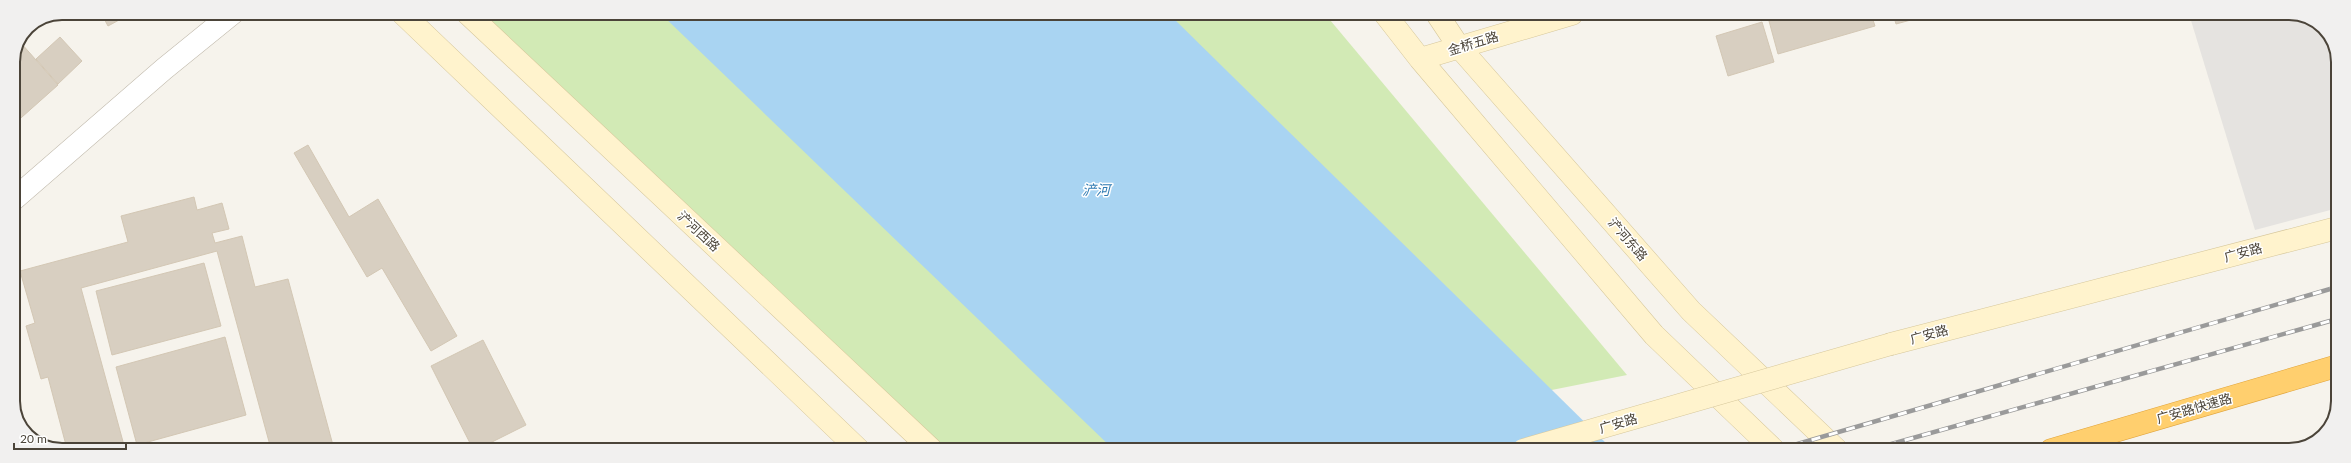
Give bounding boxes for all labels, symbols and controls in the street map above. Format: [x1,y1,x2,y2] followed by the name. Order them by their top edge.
[1446,28,1500,58] street label: 金桥五路
[1082,181,1113,198] water label: 浐河
[675,207,723,255] street label: 浐河西路
[1605,214,1651,264] street label: 浐河东路
[2222,239,2264,265] street label: 广安路
[1908,321,1950,347] street label: 广安路
[2154,390,2234,426] street label: 广安路快速路
[1597,410,1639,436] street label: 广安路
[14,425,126,451] scale bar
[20,431,47,446] text: 20 m

